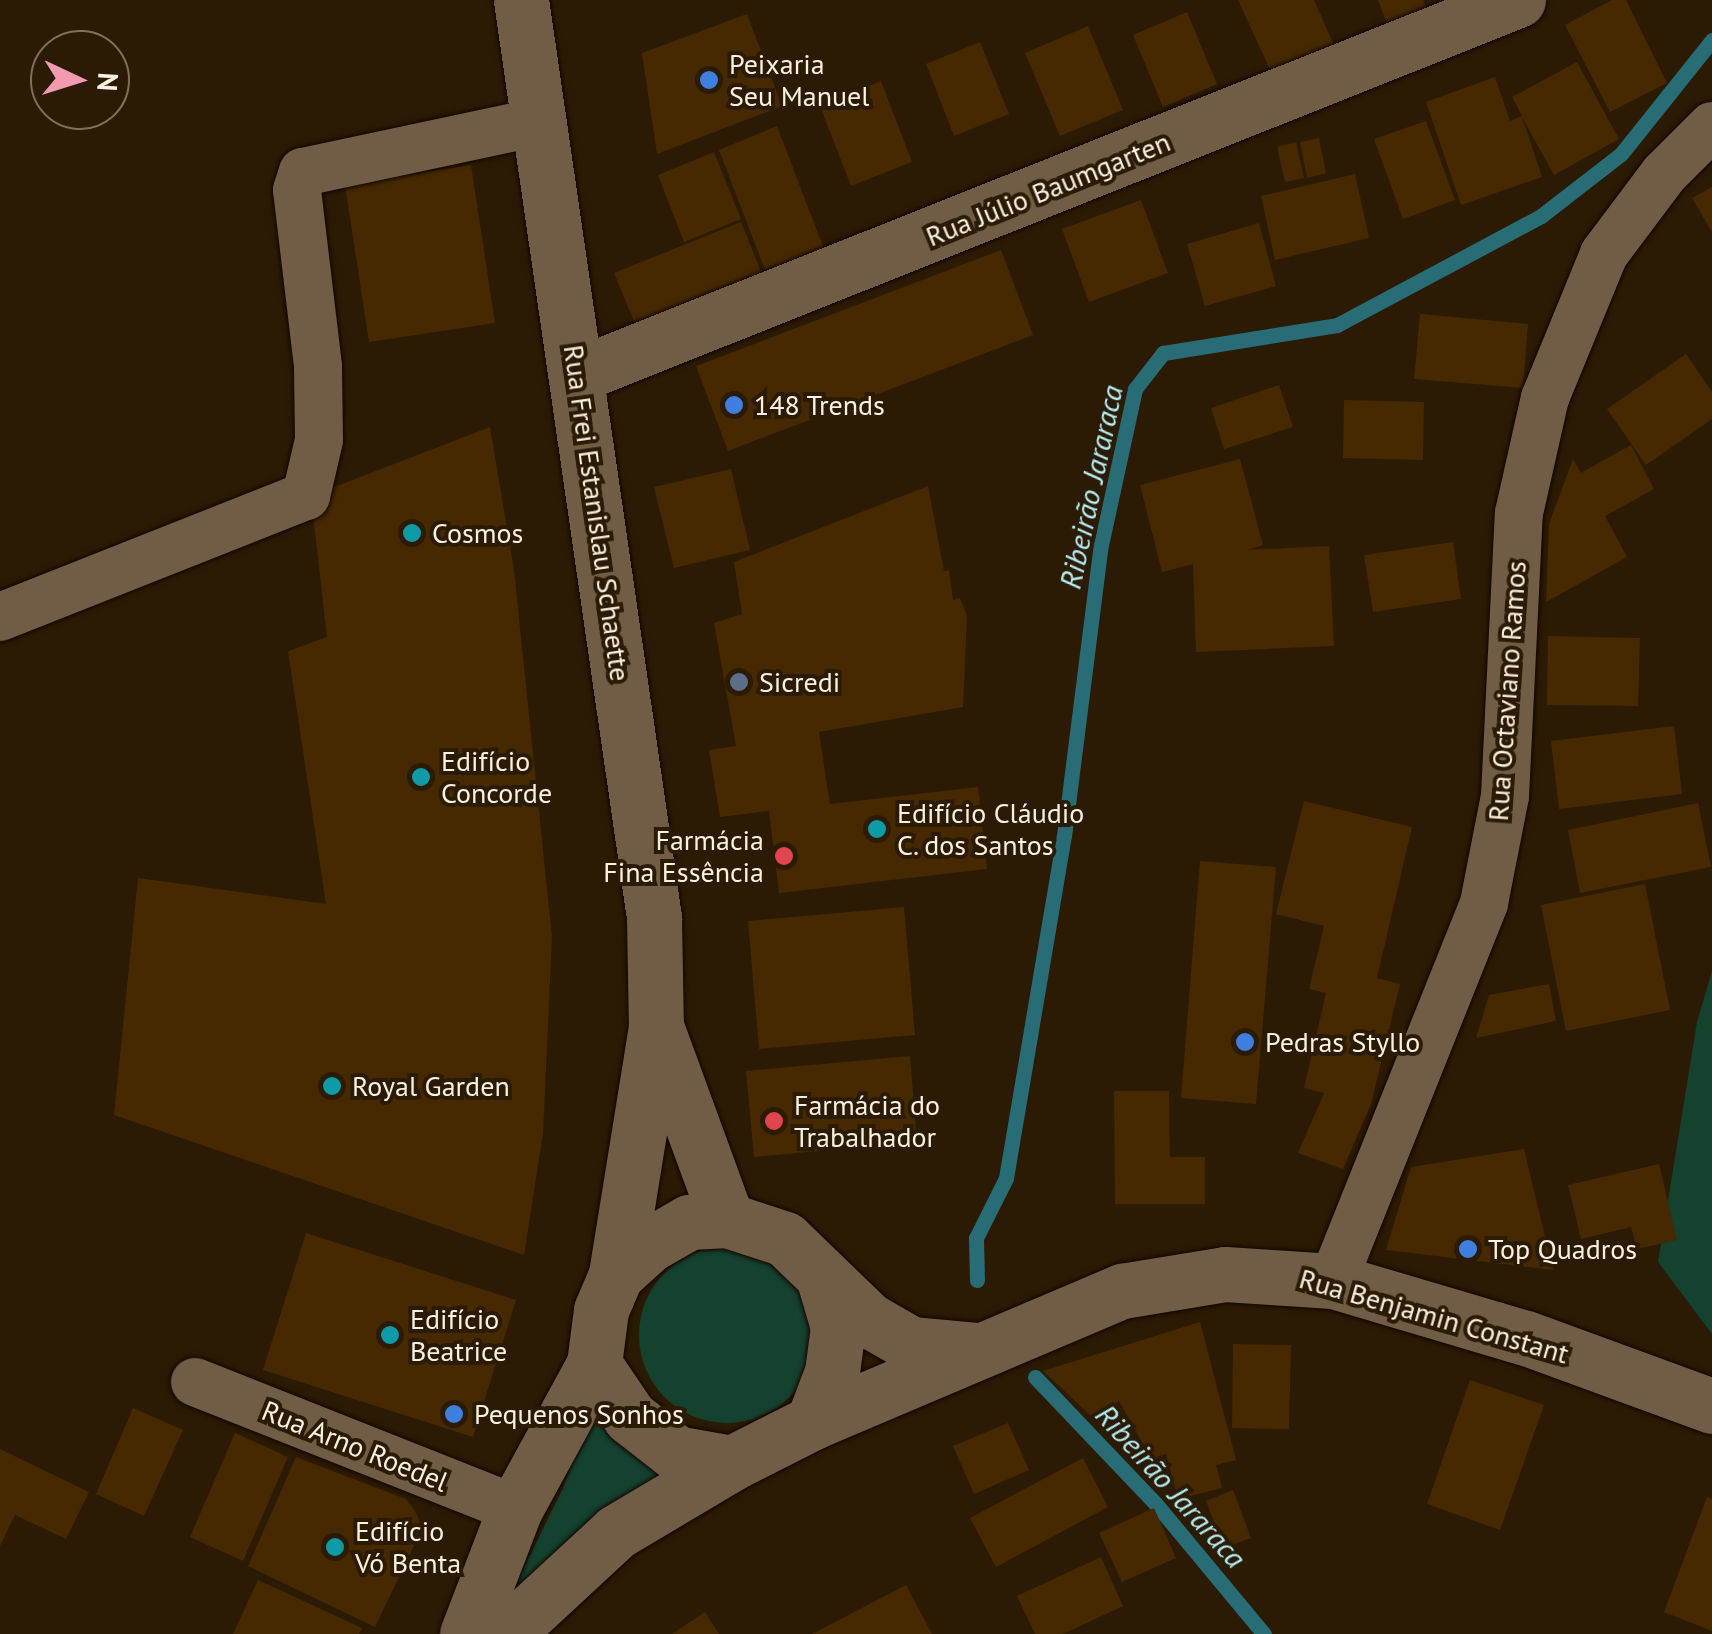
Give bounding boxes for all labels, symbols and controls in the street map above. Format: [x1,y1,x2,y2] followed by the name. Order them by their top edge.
[30,30,130,130] north arrow
[729,47,870,113] place label: Peixaria Seu Manuel
[698,69,720,91] marker: Peixaria Seu Manuel
[89,72,128,92] text: N
[921,125,1175,253] street label: Rua Júlio Baumgarten
[557,343,637,683] street label: Rua Frei Estanislau Schaette
[1052,382,1130,592] water label: Ribeirão Jararaca
[754,388,886,422] place label: 148 Trends
[723,394,745,416] marker: 148 Trends
[432,516,523,550] place label: Cosmos
[401,522,423,544] marker: Cosmos
[1481,560,1533,822] street label: Rua Octaviano Ramos
[759,665,840,699] place label: Sicredi
[728,671,750,693] marker: Sicredi
[441,744,552,810] place label: Edifício Concorde
[410,766,432,788] marker: Edifício Concorde
[897,796,1084,862] place label: Edifício Cláudio C. dos Santos
[866,818,888,840] marker: Edifício Cláudio C. dos Santos
[603,823,764,889] place label: Farmácia Fina Essência
[773,845,795,867] marker: Farmácia Fina Essência
[1265,1025,1420,1059] place label: Pedras Styllo
[1234,1031,1256,1053] marker: Pedras Styllo
[352,1069,510,1103] place label: Royal Garden
[321,1075,343,1097] marker: Royal Garden
[794,1088,940,1154] place label: Farmácia do Trabalhador
[763,1110,785,1132] marker: Farmácia do Trabalhador
[1488,1232,1637,1266] place label: Top Quadros
[1457,1238,1479,1260] marker: Top Quadros
[1296,1261,1572,1371] street label: Rua Benjamin Constant
[410,1302,507,1368] place label: Edifício Beatrice
[379,1324,401,1346] marker: Edifício Beatrice
[257,1393,453,1499] street label: Rua Arno Roedel
[474,1397,684,1431] place label: Pequenos Sonhos
[1088,1397,1254,1575] water label: Ribeirão Jararaca
[443,1403,465,1425] marker: Pequenos Sonhos
[355,1514,461,1580] place label: Edifício Vó Benta
[324,1536,346,1558] marker: Edifício Vó Benta

